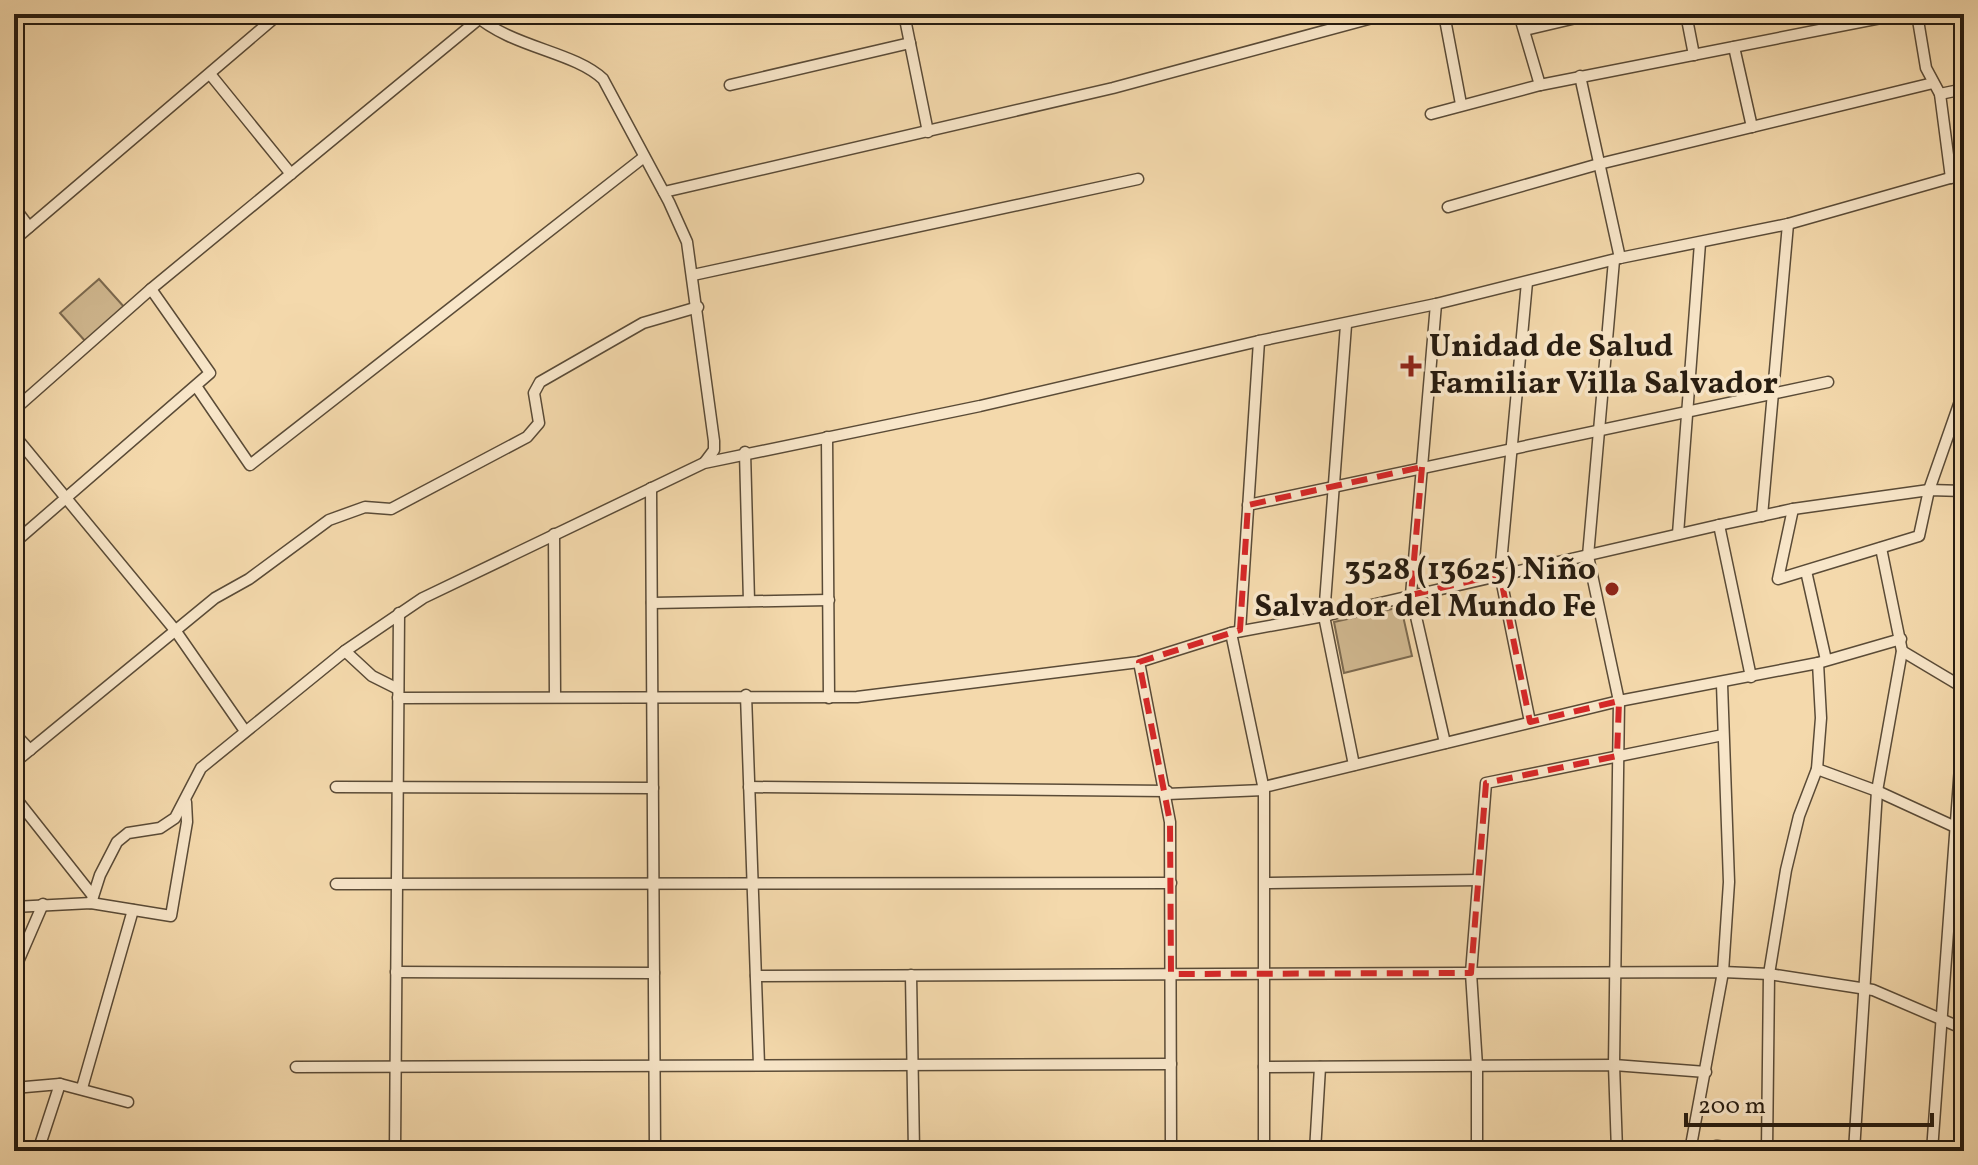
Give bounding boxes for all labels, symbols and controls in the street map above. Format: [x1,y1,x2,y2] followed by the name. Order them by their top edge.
[1429,326,1778,407] place label: Unidad de Salud Familiar Villa Salvador
[1400,355,1422,377] marker: Unidad de Salud Familiar Villa Salvador
[1254,549,1596,630] place label: 3528 (13625) Niño Salvador del Mundo Fe
[1603,580,1621,598] marker: 3528 (13625) Niño Salvador del Mundo Fe
[1686,1077,1932,1127] scale bar
[1698,1090,1766,1124] text: 200 m

